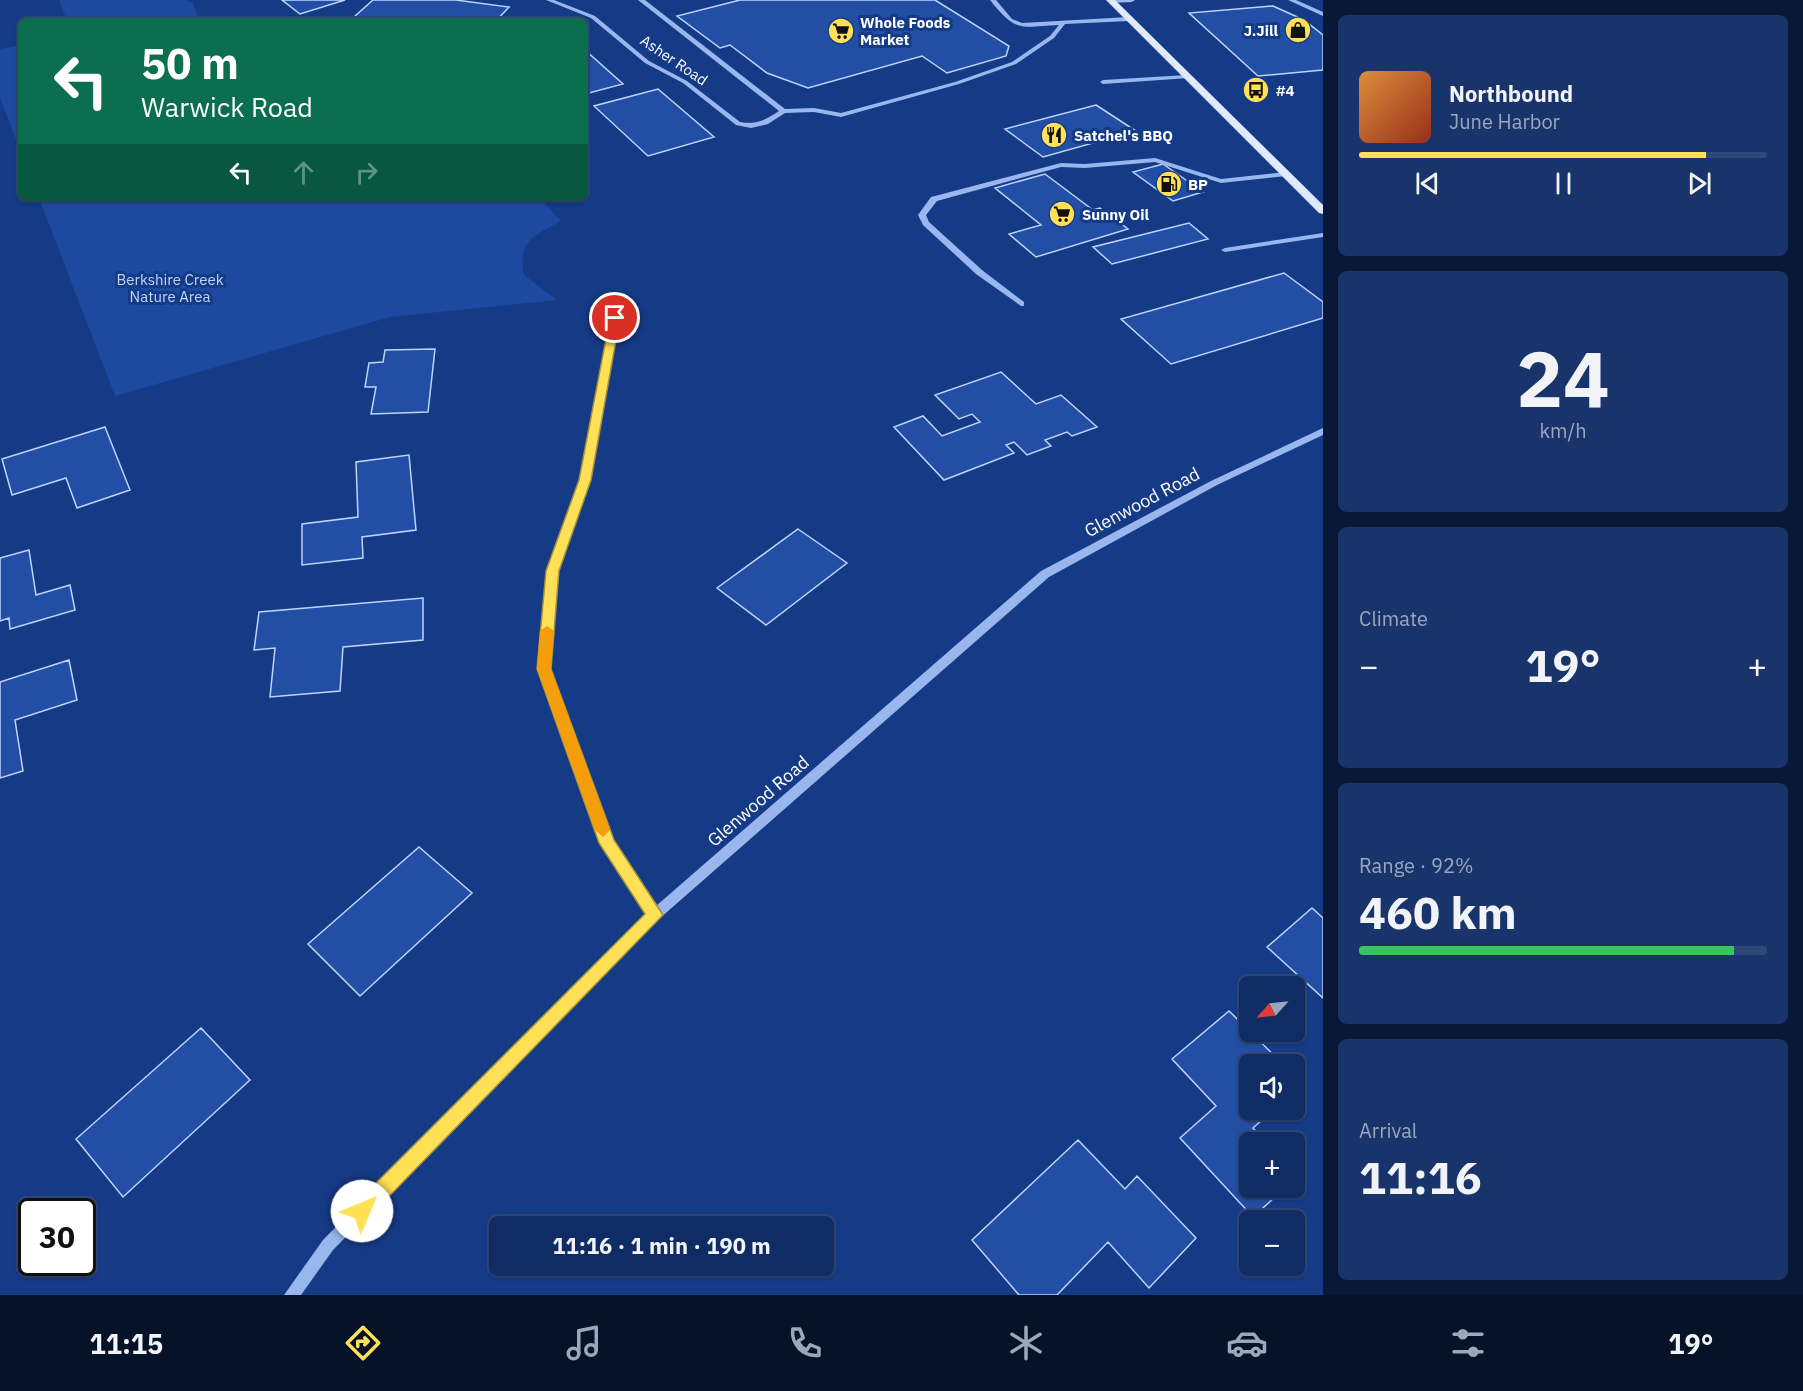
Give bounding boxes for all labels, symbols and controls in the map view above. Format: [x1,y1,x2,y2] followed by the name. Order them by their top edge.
[860,13,951,49] place label: Whole Foods Market
[1283,15,1313,45] shop icon: J.Jill
[826,16,856,46] supermarket icon: Whole Foods Market
[1244,21,1278,40] place label: J.Jill
[637,31,711,89] street label: Asher Road
[141,36,239,91] text: 50 m
[42,42,120,120] icon: left
[1241,75,1271,105] bus stop icon: #4
[1449,79,1573,108] text: Northbound
[1276,81,1294,100] place label: #4
[141,89,313,124] text: Warwick Road
[1449,108,1560,135] text: June Harbor
[1039,120,1069,150] restaurant icon: Satchel's BBQ
[1074,126,1173,145] place label: Satchel's BBQ
[224,156,257,189] icon: left
[287,156,320,189] icon: ahead
[350,156,383,189] icon: right
[1411,167,1444,200] icon: previous
[1547,167,1580,200] icon: pause
[1683,167,1716,200] icon: next
[1154,169,1184,199] fuel station icon: BP
[1188,175,1208,194] place label: BP
[1047,199,1077,229] supermarket icon: Sunny Oil
[1082,205,1150,224] place label: Sunny Oil
[116,270,224,306] park label: Berkshire Creek Nature Area
[589,292,640,343] pin
[598,301,631,334] icon: arrive
[1516,327,1610,428] text: 24
[1539,417,1587,444] text: km/h
[1080,462,1204,542] street label: Glenwood Road
[1359,605,1428,632] text: Climate
[1525,636,1601,694] text: 19°
[1359,644,1379,687] text: −
[1747,644,1767,687] text: +
[702,751,814,851] street label: Glenwood Road
[1359,852,1474,879] text: Range · 92%
[1359,883,1517,941] text: 460 km
[1239,976,1305,1042] north arrow
[1239,976,1305,1276] map controls
[1239,1054,1305,1120] button: sound
[1359,1117,1417,1144] text: Arrival
[1239,1132,1305,1198] button: +
[1359,1148,1482,1206] text: 11:16
[330,1179,394,1243] position arrow
[18,1198,96,1276] speed limit sign: 30
[1239,1210,1305,1276] button: −
[552,1231,771,1260] text: 11:16 · 1 min · 190 m
[342,1322,384,1364] icon: directions
[563,1322,605,1364] icon: music
[784,1322,826,1364] icon: phone
[1005,1322,1047,1364] icon: climate
[1226,1322,1268,1364] icon: car
[1447,1322,1489,1364] icon: filters
[90,1326,163,1361] text: 11:15
[1668,1326,1713,1361] text: 19°

